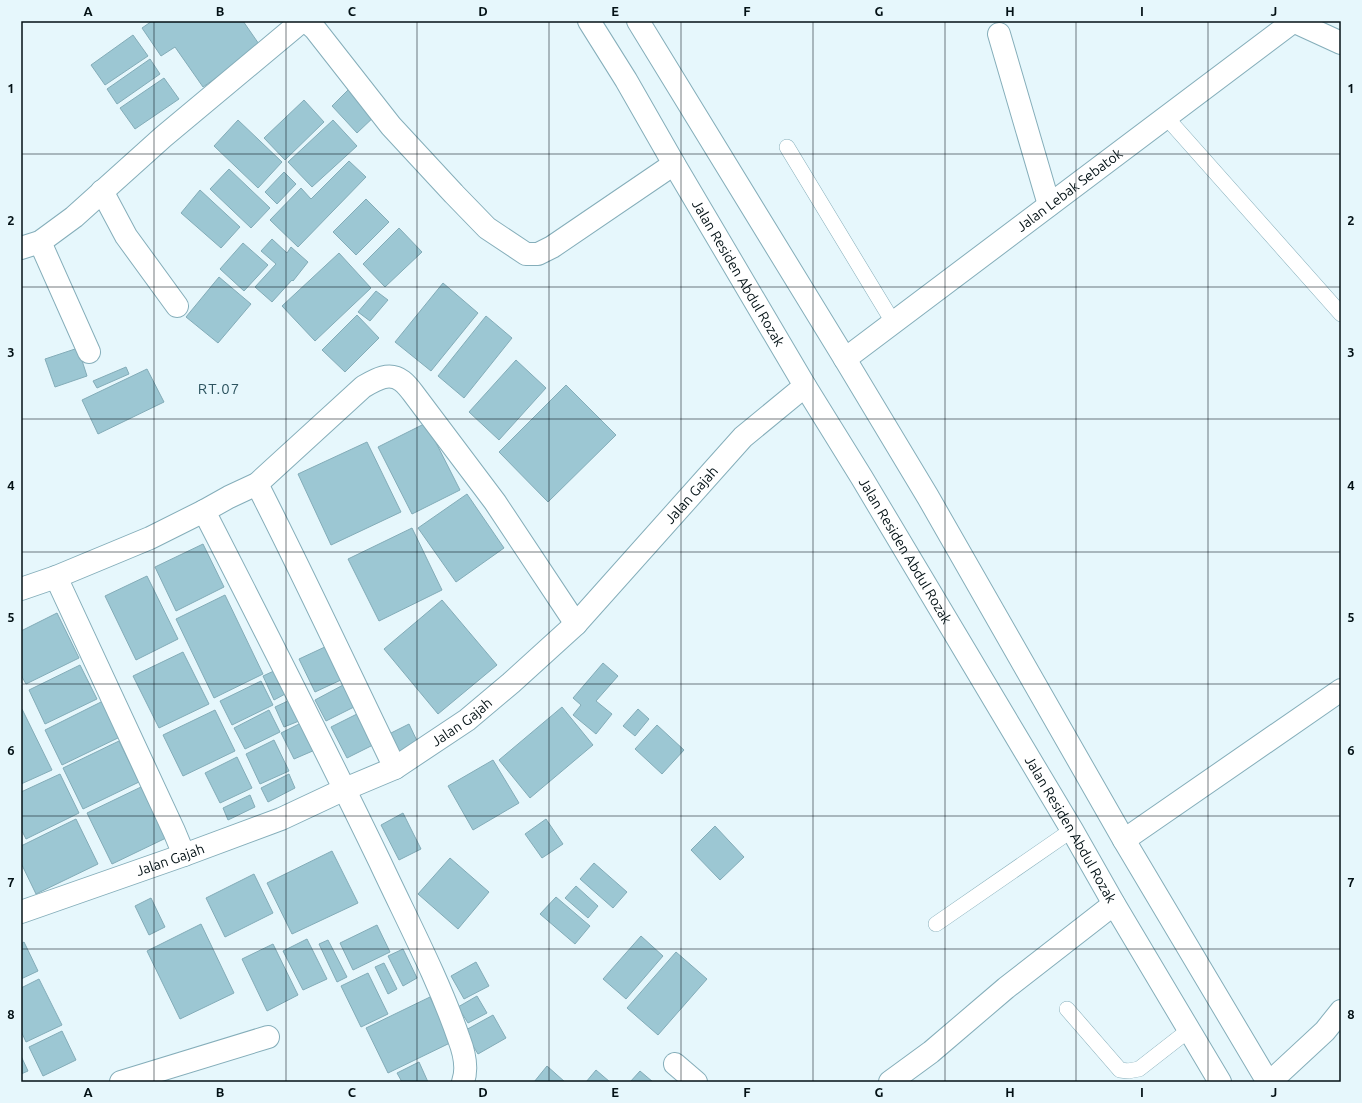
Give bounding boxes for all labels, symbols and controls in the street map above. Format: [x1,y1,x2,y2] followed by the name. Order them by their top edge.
[83,4,93,18] text: A
[216,4,225,18] text: B
[348,4,357,18] text: C
[478,4,488,18] text: D
[611,4,619,18] text: E
[743,4,751,18] text: F
[875,4,884,18] text: G
[1005,4,1015,18] text: H
[1140,4,1144,18] text: I
[1271,4,1277,18] text: J
[7,81,15,95] text: 1
[1347,81,1355,95] text: 1
[1014,145,1125,235] street label: Jalan Lebak Sebatok
[689,197,788,349] street label: Jalan Residen Abdul Rozak
[7,213,15,227] text: 2
[1347,213,1355,227] text: 2
[7,345,15,359] text: 3
[1347,345,1355,359] text: 3
[198,380,240,397] district label: RT.07
[662,463,721,527] street label: Jalan Gajah
[856,475,955,627] street label: Jalan Residen Abdul Rozak
[7,478,15,492] text: 4
[1347,478,1355,492] text: 4
[7,610,15,624] text: 5
[1347,610,1355,624] text: 5
[428,695,495,750] street label: Jalan Gajah
[7,743,15,757] text: 6
[1347,743,1355,757] text: 6
[1022,753,1120,906] street label: Jalan Residen Abdul Rozak
[134,840,206,879] street label: Jalan Gajah
[7,875,15,889] text: 7
[1347,875,1355,889] text: 7
[7,1007,15,1021] text: 8
[1347,1007,1355,1021] text: 8
[83,1085,93,1099] text: A
[216,1085,225,1099] text: B
[348,1085,357,1099] text: C
[478,1085,488,1099] text: D
[611,1085,619,1099] text: E
[743,1085,751,1099] text: F
[875,1085,884,1099] text: G
[1005,1085,1015,1099] text: H
[1140,1085,1144,1099] text: I
[1271,1085,1277,1099] text: J

